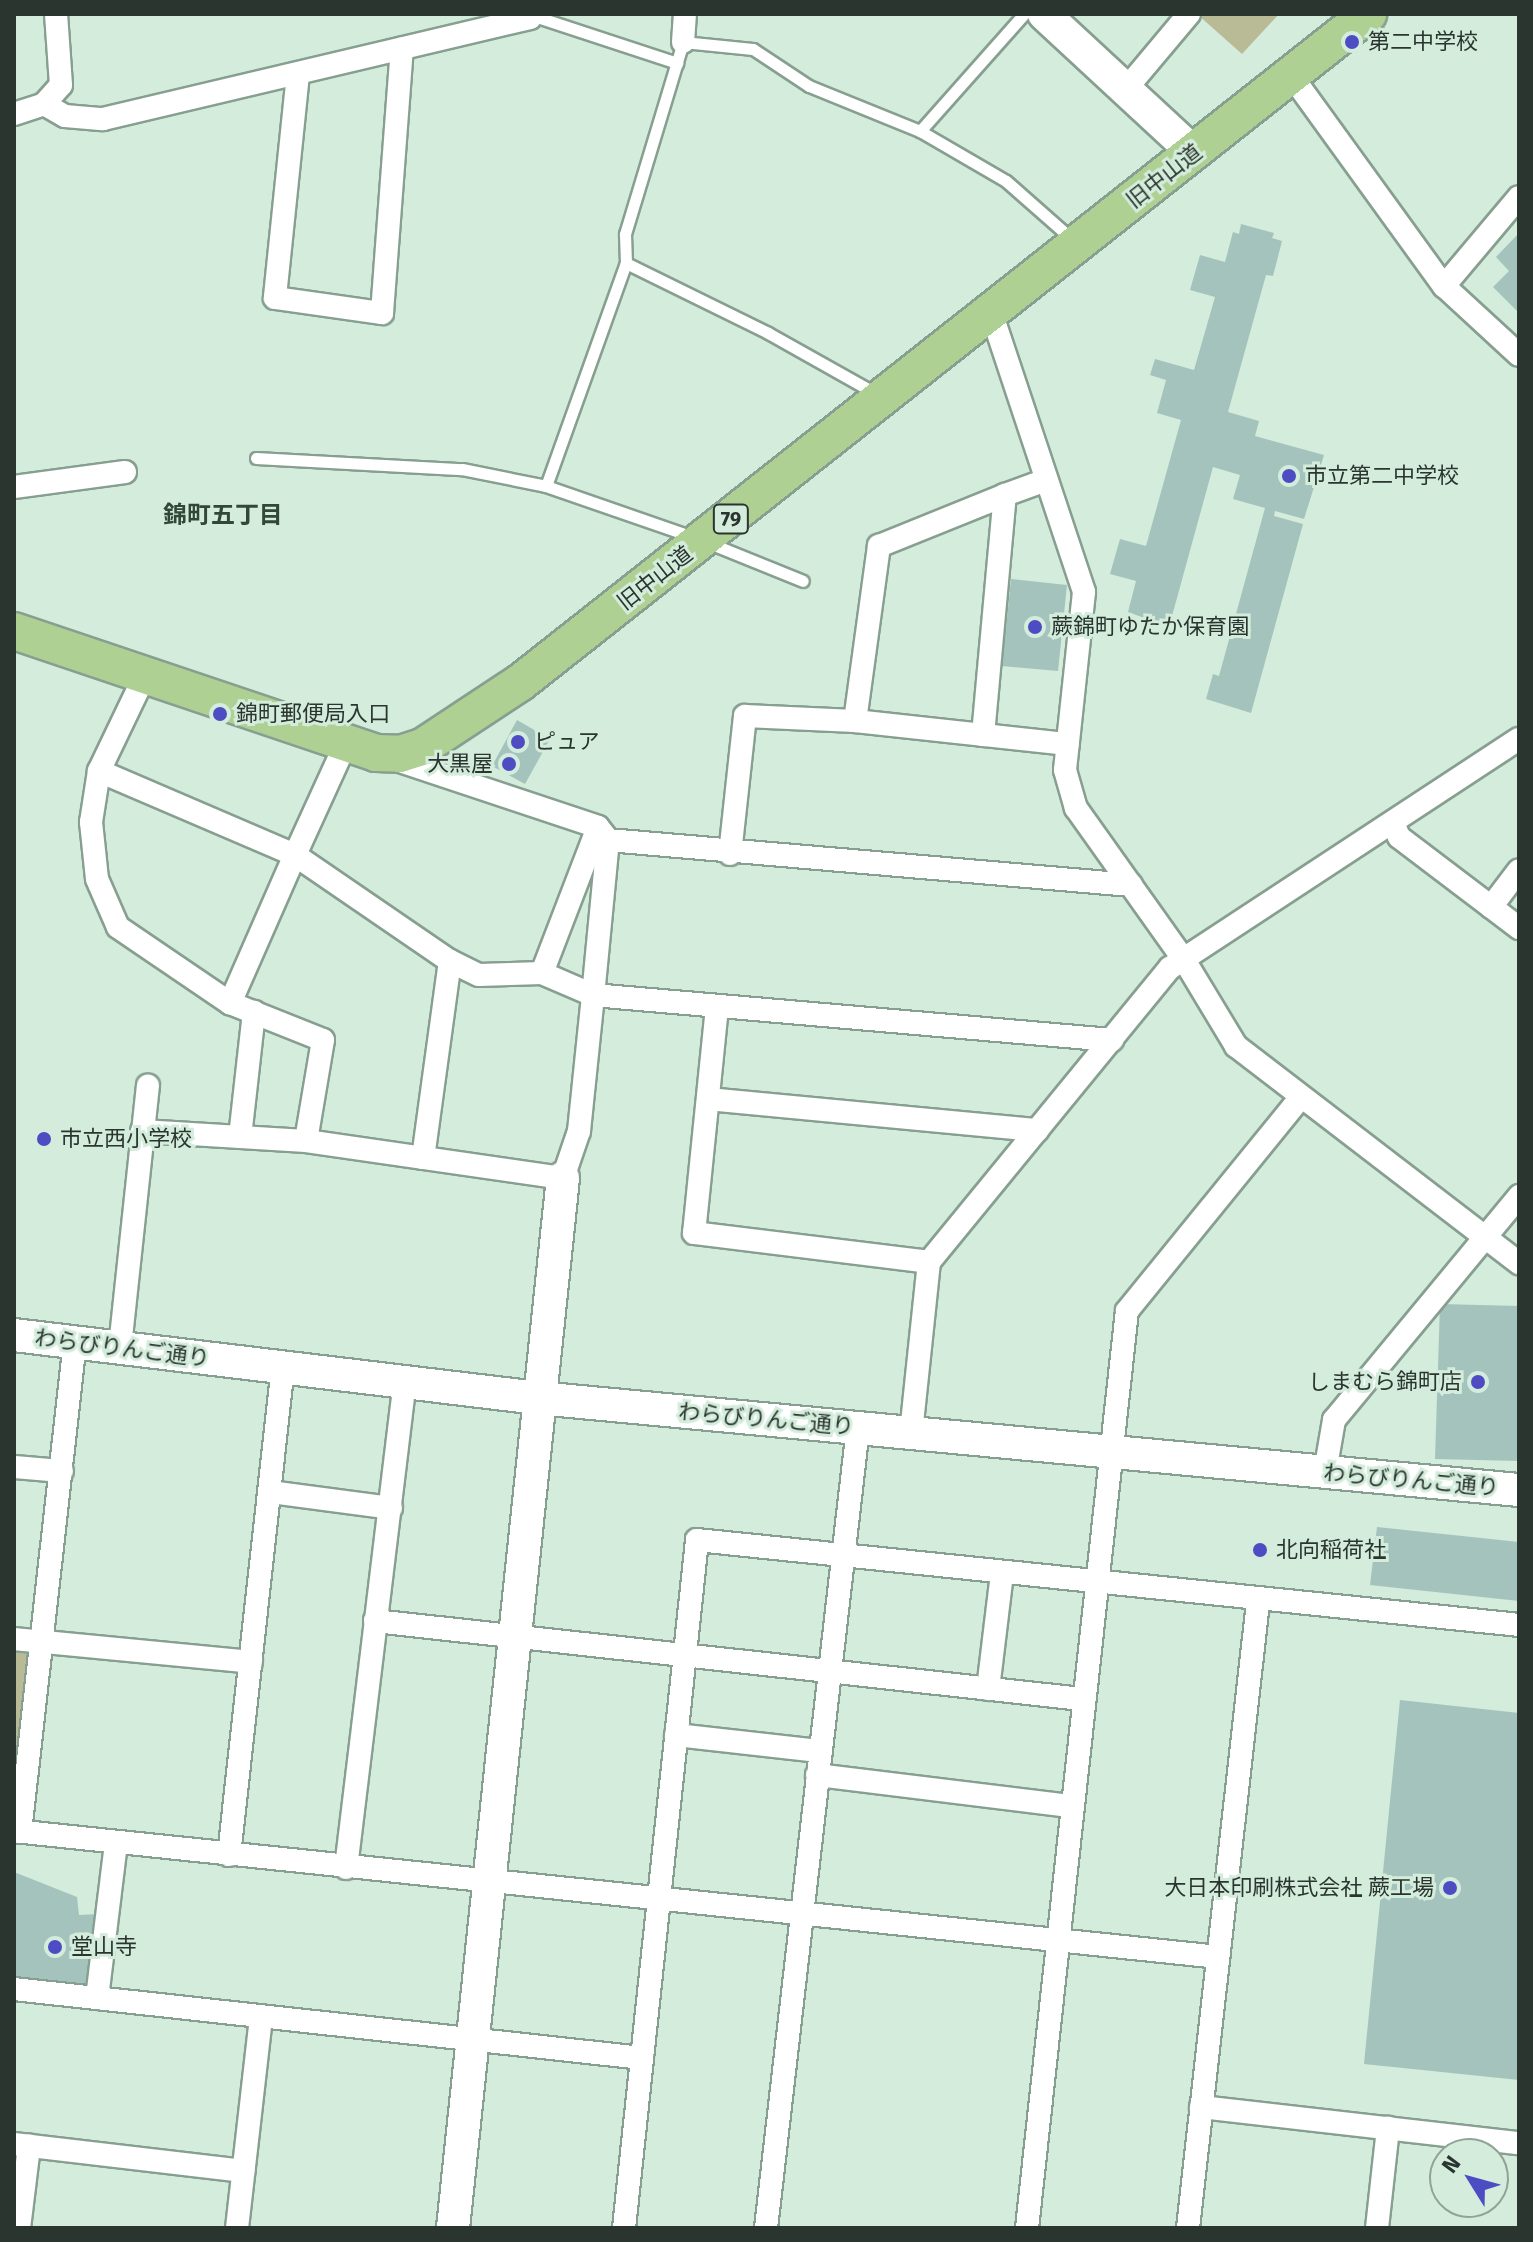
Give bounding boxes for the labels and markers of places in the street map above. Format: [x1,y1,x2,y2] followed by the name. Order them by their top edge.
[1368,29,1478,55] place label: 第二中学校
[1343,33,1361,51] marker: 第二中学校
[1305,463,1459,489] place label: 市立第二中学校
[1280,467,1298,485] marker: 市立第二中学校
[1051,614,1249,640] place label: 蕨錦町ゆたか保育園
[1026,618,1044,636] marker: 蕨錦町ゆたか保育園
[236,701,390,727] place label: 錦町郵便局入口
[211,705,229,723] marker: 錦町郵便局入口
[534,729,600,755] place label: ピュア
[509,733,527,751] marker: ピュア
[427,751,493,777] place label: 大黒屋
[500,755,518,773] marker: 大黒屋
[60,1126,192,1152] place label: 市立西小学校
[35,1130,53,1148] marker: 市立西小学校
[1308,1369,1462,1395] place label: しまむら錦町店
[1469,1373,1487,1391] marker: しまむら錦町店
[1276,1537,1386,1563] place label: 北向稲荷社
[1251,1541,1269,1559] marker: 北向稲荷社
[1164,1875,1434,1901] place label: 大日本印刷株式会社 蕨工場
[1441,1879,1459,1897] marker: 大日本印刷株式会社 蕨工場
[71,1934,137,1960] place label: 堂山寺
[46,1938,64,1956] marker: 堂山寺

